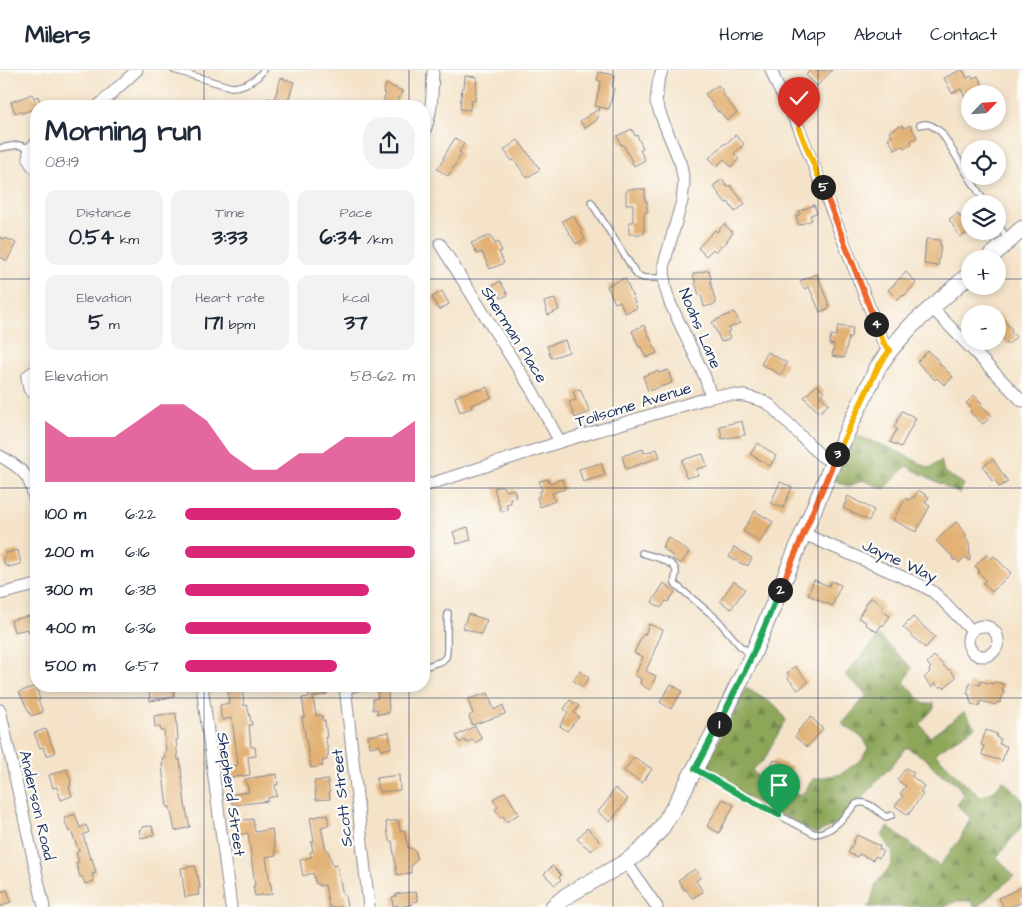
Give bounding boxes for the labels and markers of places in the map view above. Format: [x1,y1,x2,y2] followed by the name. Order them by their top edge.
[778,77,820,128] pin
[810,174,836,200] pin: 5
[864,312,888,336] pin: 4
[824,442,850,466] pin: 3
[768,578,792,602] pin: 2
[706,712,732,736] pin: 1
[758,764,800,815] pin

